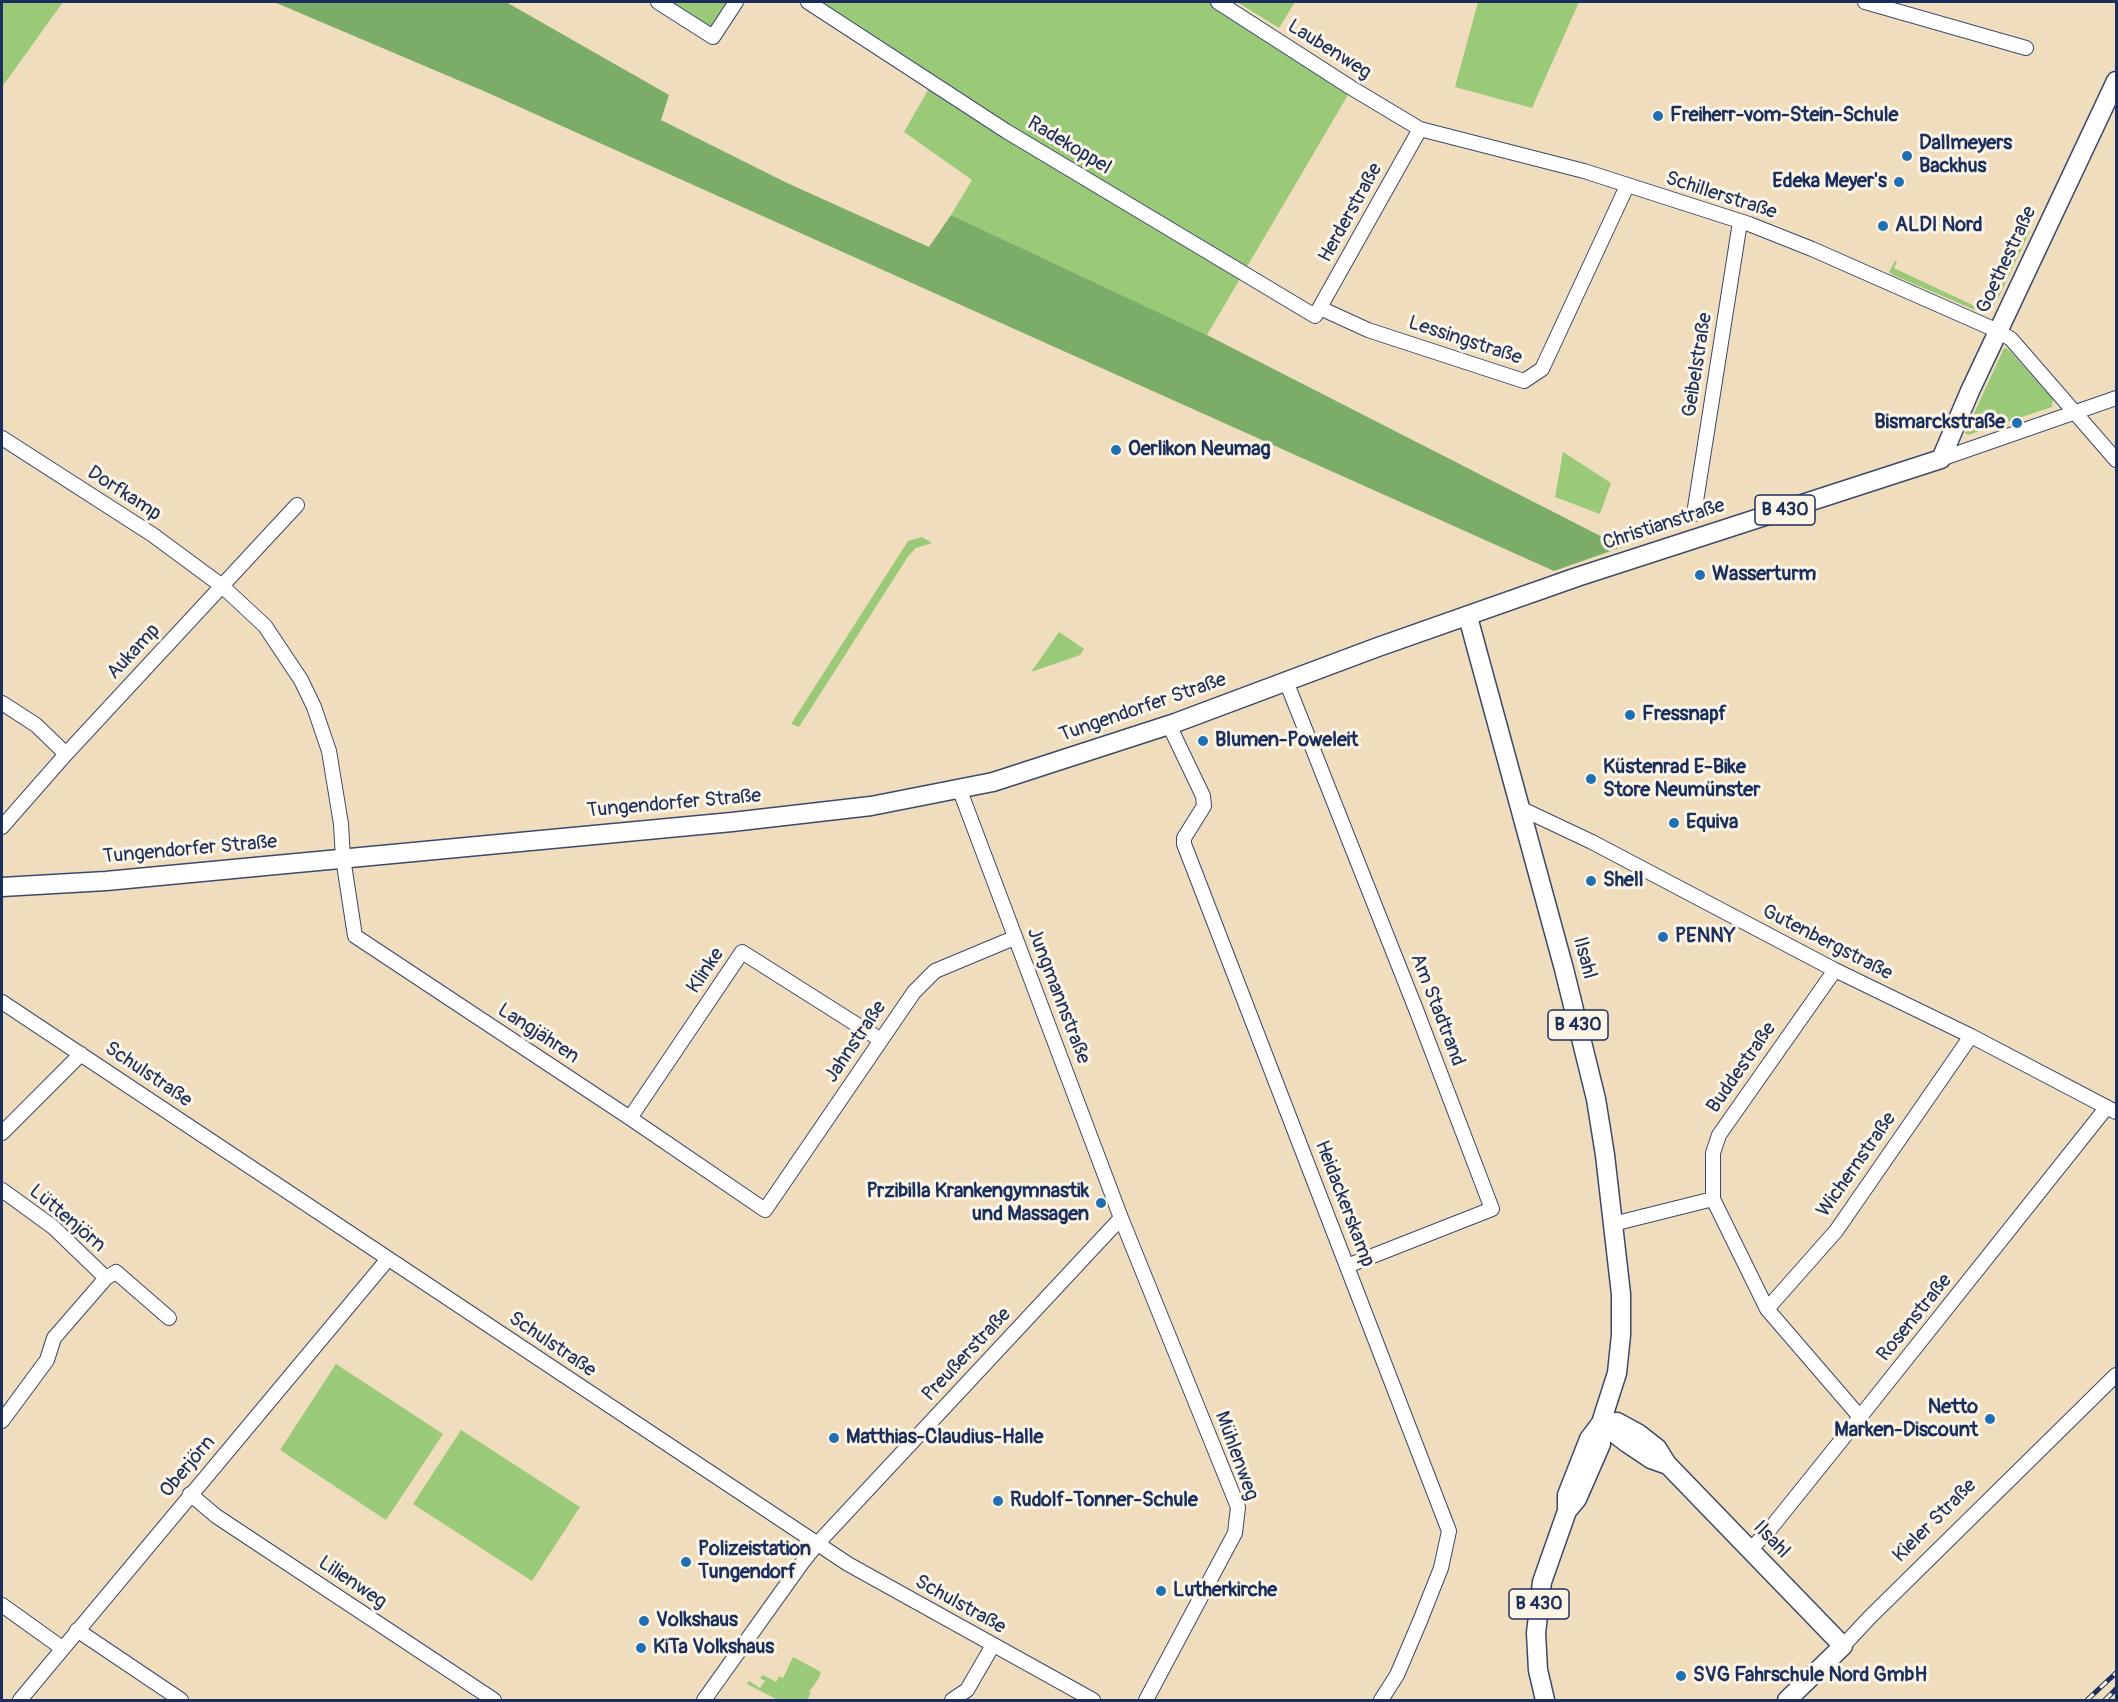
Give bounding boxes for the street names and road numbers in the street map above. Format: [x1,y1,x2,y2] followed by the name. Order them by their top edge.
[1283,15,1375,85] street label: Laubenweg
[1023,112,1115,180] street label: Radekoppel
[1314,159,1388,267] street label: Herderstraße
[1662,167,1780,225] street label: Schillerstraße
[1972,203,2042,317] street label: Goethestraße
[1405,311,1525,371] street label: Lessingstraße
[1678,311,1718,419] street label: Geibelstraße
[83,461,165,527] street label: Dorfkamp
[1600,494,1728,556] street label: Christianstraße
[1755,495,1815,525] road number: B 430
[102,619,166,685] street label: Aukamp
[1056,668,1230,748] street label: Tungendorfer Straße
[586,784,762,824] street label: Tungendorfer Straße
[102,830,278,870] street label: Tungendorfer Straße
[1758,900,1896,986] street label: Gutenbergstraße
[1021,925,1095,1067] street label: Jungmannstraße
[1567,934,1601,982] street label: Ilsahl
[682,944,730,998] street label: Klinke
[1405,950,1469,1070] street label: Am Stadtrand
[820,997,892,1087] street label: Jahnstraße
[493,999,583,1069] street label: Langjähren
[1548,1010,1608,1040] road number: B 430
[1702,1018,1782,1118] street label: Buddestraße
[100,1037,196,1113] street label: Schulstraße
[1812,1108,1902,1222] street label: Wichernstraße
[1309,1137,1379,1271] street label: Heidackerskamp
[24,1180,110,1258] street label: Lüttenjörn
[1872,1269,1958,1367] street label: Rosenstraße
[918,1303,1016,1407] street label: Preußerstraße
[504,1307,600,1383] street label: Schulstraße
[1209,1408,1263,1504] street label: Mühlenweg
[155,1431,221,1503] street label: Oberjörn
[1888,1474,1982,1568] street label: Kieler Straße
[1748,1516,1794,1564] street label: Ilsahl
[313,1551,391,1615] street label: Lilienweg
[910,1570,1010,1640] street label: Schulstraße
[1509,1589,1569,1619] road number: B 430

